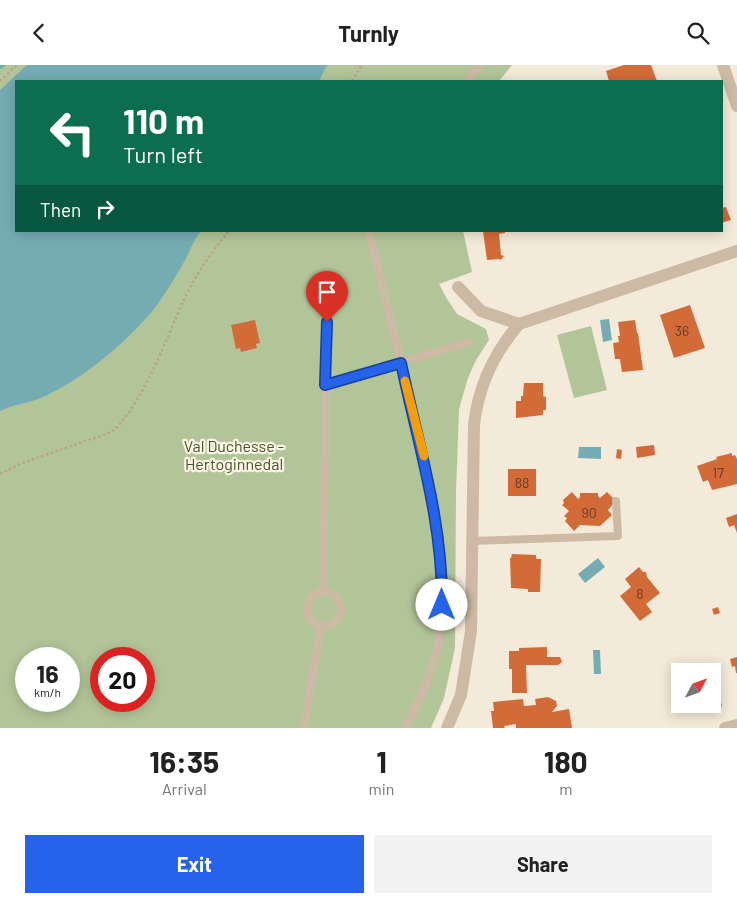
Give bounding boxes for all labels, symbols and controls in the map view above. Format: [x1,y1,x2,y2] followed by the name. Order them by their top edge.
[25,19,53,47] icon: back
[684,19,712,47] icon: search
[338,20,399,46] text: Turnly
[123,99,204,141] text: 110 m
[40,100,105,165] icon: left
[123,141,203,167] text: Turn left
[91,195,119,223] icon: right
[40,198,81,221] text: Then
[306,271,348,322] pin
[313,278,341,306] icon: arrive
[675,322,689,339] house number: 36
[184,436,284,473] park label: Val Duchesse - Hertoginnedal
[712,464,724,481] house number: 17
[515,474,529,491] house number: 88
[581,504,597,521] house number: 90
[415,578,467,630] position arrow
[636,585,644,602] house number: 8
[90,647,155,712] speed limit sign: 20
[36,658,59,688] text: 16
[671,663,721,713] north arrow
[671,663,721,713] map controls
[34,685,61,699] text: km/h
[149,743,219,779] text: 16:35
[376,743,387,779] text: 1
[544,743,588,779] text: 180
[162,779,207,798] text: Arrival
[369,779,395,798] text: min
[559,779,572,798] text: m
[25,835,364,893] button: Exit
[374,835,712,893] button: Share

